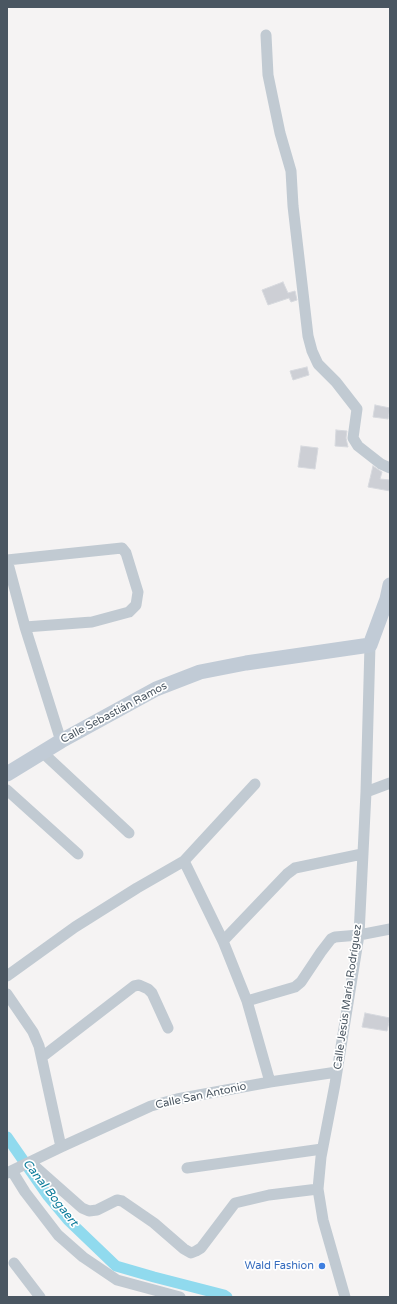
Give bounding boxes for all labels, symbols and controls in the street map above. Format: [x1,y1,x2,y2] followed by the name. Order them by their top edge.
[59,679,169,747] street label: Calle Sebastián Ramos
[331,924,365,1070] street label: Calle Jesús María Rodríguez
[154,1080,248,1112] street label: Calle San Antonio
[19,1157,81,1229] water label: Canal Bogaert
[244,1259,314,1273] place label: Wald Fashion
[317,1261,327,1271] marker: Wald Fashion

